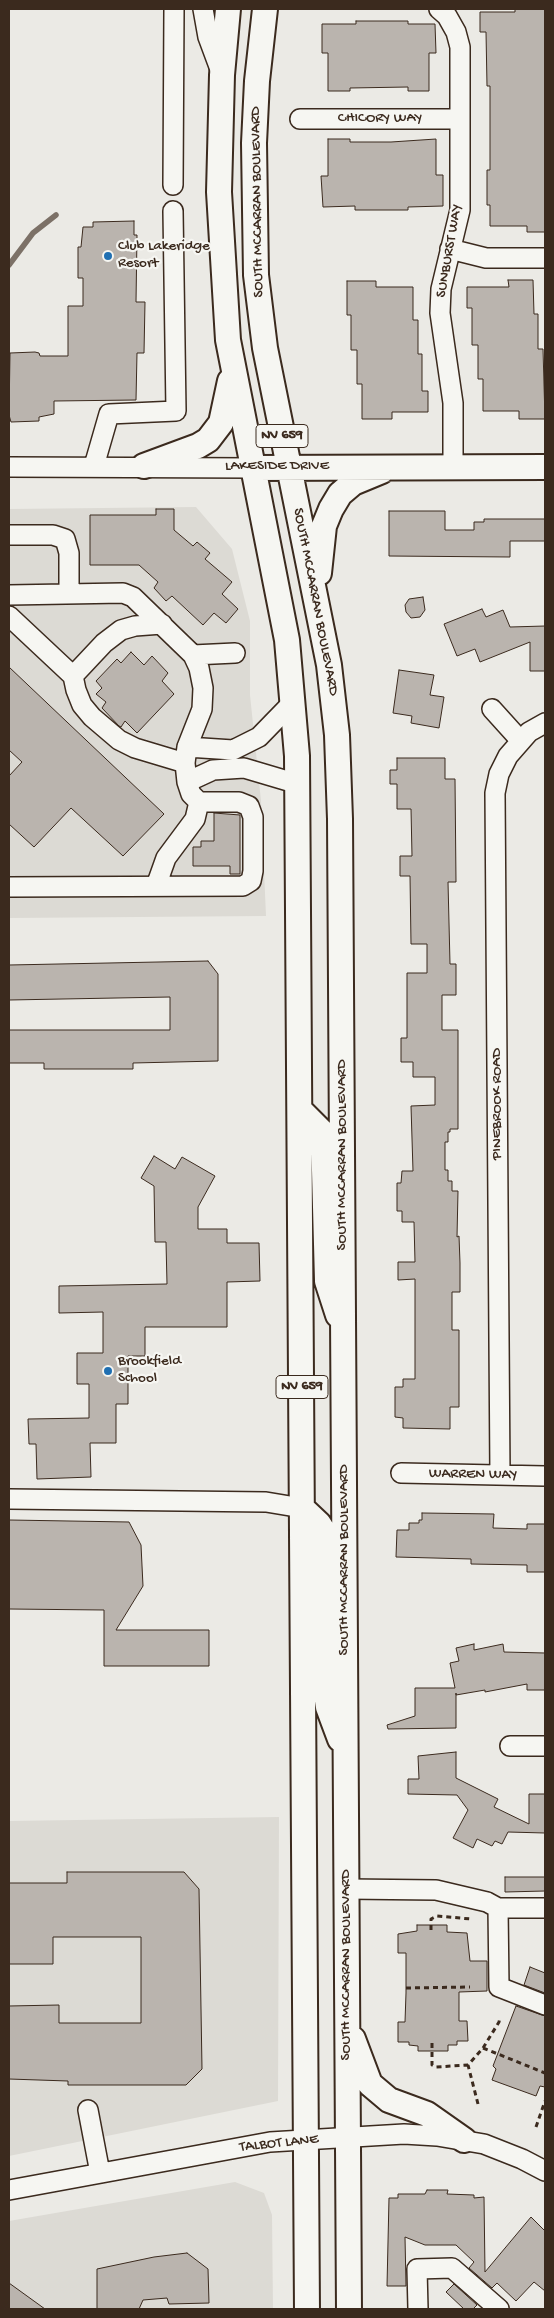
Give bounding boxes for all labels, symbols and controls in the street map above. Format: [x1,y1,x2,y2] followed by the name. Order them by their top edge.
[247,106,269,298] street label: SOUTH MCCARRAN BOULEVARD
[338,110,422,128] street label: CHICORY WAY
[433,203,467,299] street label: SUNBURST WAY
[118,238,210,273] place label: Club Lakeridge Resort
[102,250,114,262] marker: Club Lakeridge Resort
[256,424,308,448] road number: NV 659
[225,458,329,476] street label: LAKESIDE DRIVE
[288,507,342,697] street label: SOUTH MCCARRAN BOULEVARD
[489,1048,507,1160] street label: PINEBROOK ROAD
[334,1060,352,1250] street label: SOUTH MCCARRAN BOULEVARD
[118,1353,181,1388] place label: Brookfield School
[102,1365,114,1377] marker: Brookfield School
[276,1375,328,1398] road number: NV 659
[336,1465,354,1655] street label: SOUTH MCCARRAN BOULEVARD
[429,1465,517,1485] street label: WARREN WAY
[338,1870,356,2060] street label: SOUTH MCCARRAN BOULEVARD
[238,2131,320,2157] street label: TALBOT LANE

